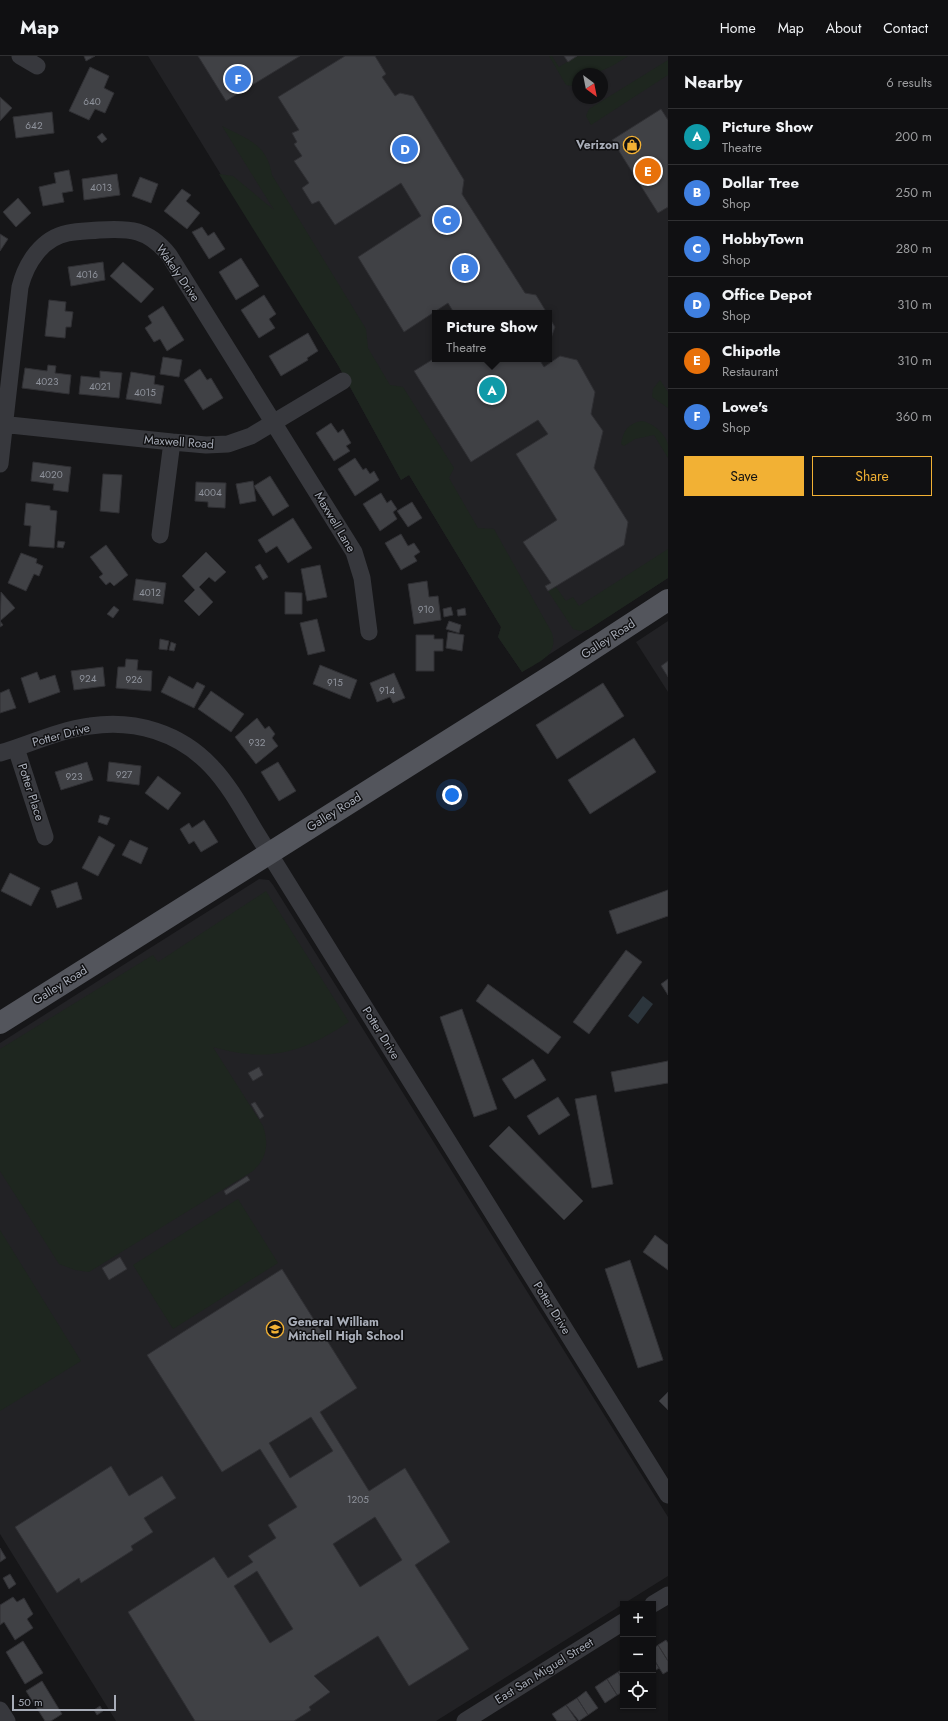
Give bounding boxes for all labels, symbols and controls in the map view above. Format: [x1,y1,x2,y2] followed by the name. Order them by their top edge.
[20,14,59,41] text: Map
[720,18,756,38] text: Home
[778,18,804,38] text: Map
[826,18,861,38] text: About
[883,18,928,38] text: Contact
[225,64,251,94] pin: F
[572,68,608,104] north arrow
[684,70,742,94] text: Nearby
[886,73,932,92] text: 6 results
[83,94,101,109] house number: 640
[722,116,813,138] text: Picture Show
[25,118,43,133] house number: 642
[692,127,702,146] text: A
[895,127,932,146] text: 200 m
[392,134,418,164] pin: D
[622,135,642,155] shop icon: Verizon
[575,136,619,154] place label: Verizon
[722,138,762,157] text: Theatre
[635,156,661,186] pin: E
[722,172,799,194] text: Dollar Tree
[90,180,112,195] house number: 4013
[693,183,701,202] text: B
[895,183,932,202] text: 250 m
[722,194,750,213] text: Shop
[434,205,460,235] pin: C
[722,228,804,250] text: HobbyTown
[692,239,702,258] text: C
[896,239,932,258] text: 280 m
[152,241,204,305] street label: Wakely Drive
[722,250,750,269] text: Shop
[452,253,478,283] pin: B
[76,267,98,282] house number: 4016
[722,284,812,306] text: Office Depot
[692,295,702,314] text: D
[897,295,932,314] text: 310 m
[722,306,750,325] text: Shop
[432,310,552,362] popup
[446,316,538,338] text: Picture Show
[446,338,486,357] text: Theatre
[722,340,781,362] text: Chipotle
[693,351,701,370] text: E
[897,351,932,370] text: 310 m
[722,362,778,381] text: Restaurant
[36,374,59,389] house number: 4023
[479,375,505,405] pin: A
[89,379,111,394] house number: 4021
[134,385,156,400] house number: 4015
[722,396,768,418] text: Lowe's
[693,407,701,426] text: F
[896,407,932,426] text: 360 m
[722,418,750,437] text: Shop
[144,431,214,453] street label: Maxwell Road
[684,456,804,496] button: Save
[812,456,932,496] button: Share
[39,467,63,482] house number: 4020
[198,485,222,500] house number: 4004
[310,488,360,556] street label: Maxwell Lane
[139,585,161,600] house number: 4012
[418,602,434,617] house number: 910
[577,615,639,663] street label: Galley Road
[79,671,97,686] house number: 924
[125,672,143,687] house number: 926
[327,675,343,690] house number: 915
[379,683,395,698] house number: 914
[30,719,92,751] street label: Potter Drive
[249,735,266,750] house number: 932
[13,761,49,823] street label: Potter Place
[116,767,133,782] house number: 927
[66,769,83,784] house number: 923
[442,785,462,805] your location
[303,788,365,836] street label: Galley Road
[29,961,91,1009] street label: Galley Road
[358,1003,404,1063] street label: Potter Drive
[529,1278,575,1338] street label: Potter Drive
[288,1313,404,1345] place label: General William Mitchell High School
[265,1319,285,1339] school or university icon: General William Mitchell High School
[347,1492,369,1507] house number: 1205
[620,1601,656,1709] map controls
[620,1601,656,1637] button: +
[491,1633,597,1709] street label: East San Miguel Street
[620,1637,656,1673] button: −
[620,1673,656,1709] button: locate
[12,1693,116,1712] scale bar
[18,1694,43,1710] text: 50 m

